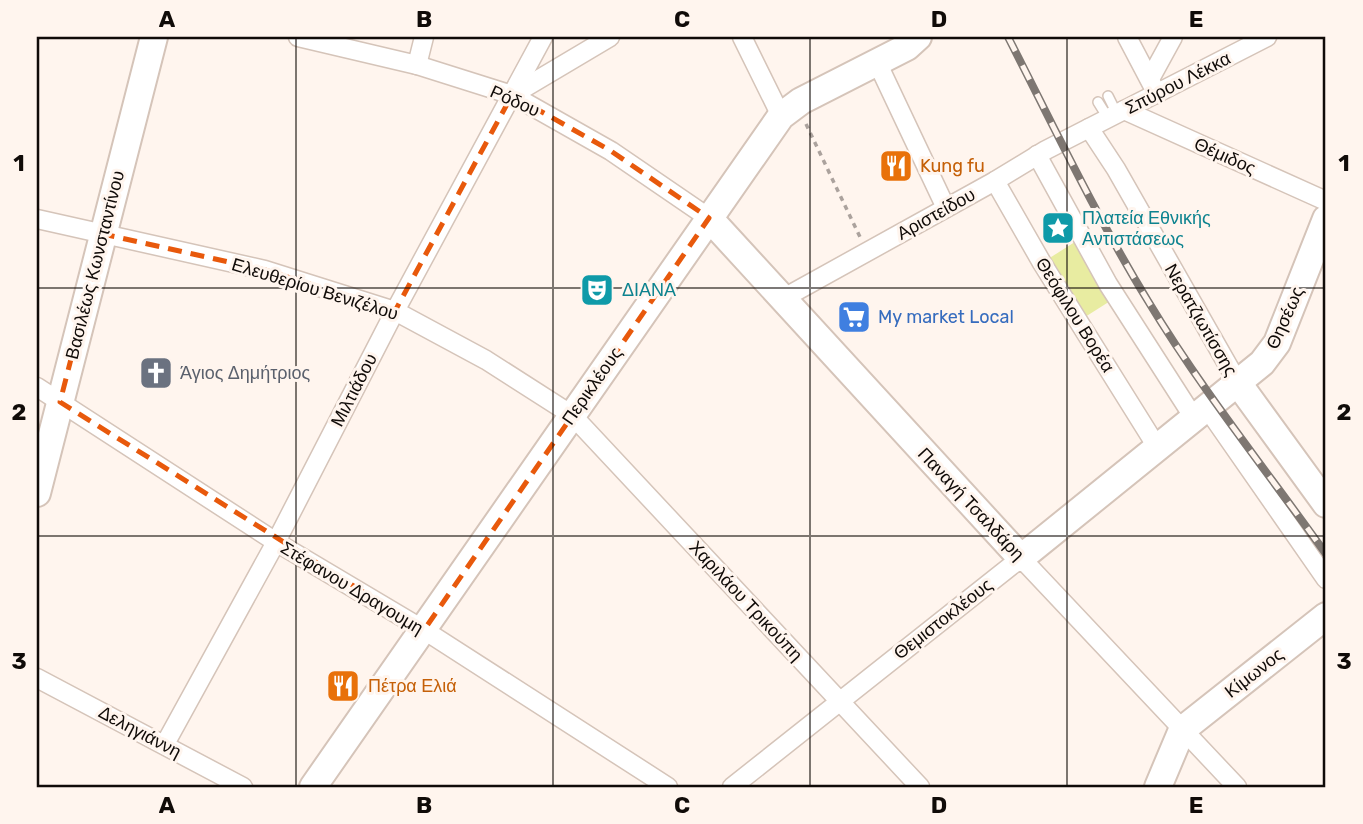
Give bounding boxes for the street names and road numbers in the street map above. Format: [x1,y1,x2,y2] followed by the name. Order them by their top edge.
[1122,47,1234,119] street label: Σπύρου Λέκκα
[487,80,543,122] street label: Ρόδου
[1191,133,1260,179] street label: Θέμιδος
[61,168,129,362] street label: Βασιλέως Κωνσταντίνου
[893,183,979,245] street label: Αριστείδου
[229,253,401,325] street label: Ελευθερίου Βενιζέλου
[1031,253,1119,377] street label: Θεόφιλου Βορέα
[1160,260,1242,380] street label: Νερατζιωτίσσης
[1262,283,1309,353] street label: Θησέως
[557,343,627,429] street label: Περικλέους
[326,350,382,430] street label: Μιλτιάδου
[913,443,1029,565] street label: Παναγή Τσαλδάρη
[685,536,807,666] street label: Χαριλάου Τρικούπη
[277,537,427,639] street label: Στέφανου Δραγουμη
[889,574,997,664] street label: Θεμιστοκλέους
[1220,643,1288,703] street label: Κίμωνος
[95,701,185,763] street label: Δεληγιάννη

